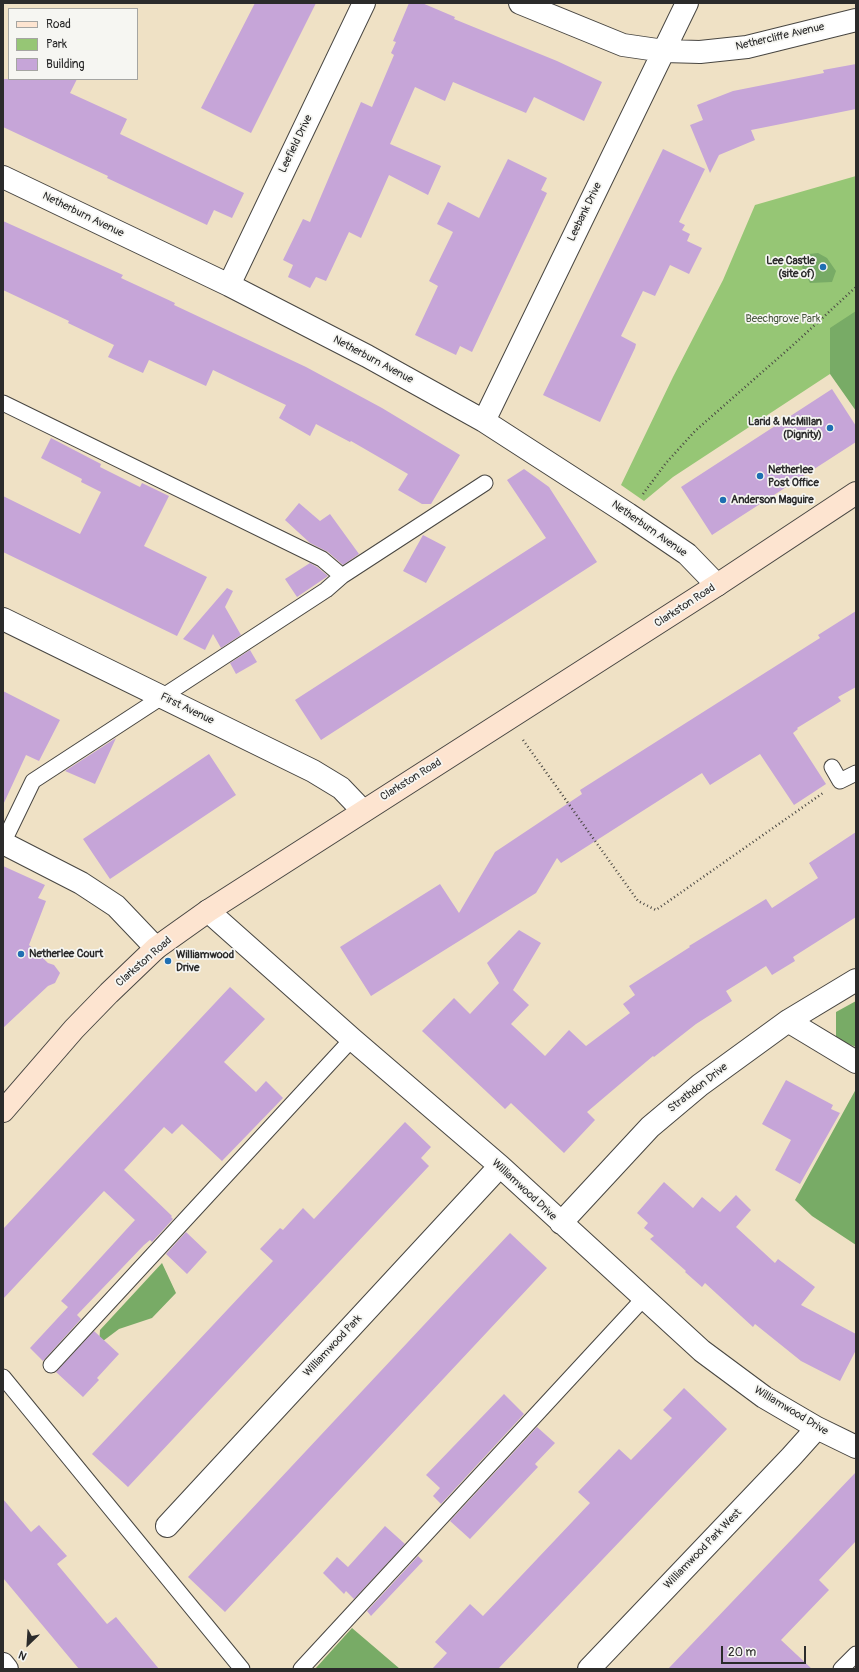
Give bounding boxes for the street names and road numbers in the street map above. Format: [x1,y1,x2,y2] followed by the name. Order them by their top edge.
[734,20,826,54] street label: Nethercliffe Avenue
[276,113,316,175] street label: Leefield Drive
[565,180,605,244] street label: Leebank Drive
[40,190,126,240] street label: Netherburn Avenue
[331,333,415,387] street label: Netherburn Avenue
[609,498,689,560] street label: Netherburn Avenue
[652,582,718,630] street label: Clarkston Road
[158,690,216,728] street label: First Avenue
[378,756,444,804] street label: Clarkston Road
[113,934,175,990] street label: Clarkston Road
[665,1061,731,1115] street label: Strathdon Drive
[489,1157,559,1223] street label: Williamwood Drive
[301,1312,365,1380] street label: Williamwood Park
[752,1384,830,1438] street label: Williamwood Drive
[661,1506,745,1592] street label: Williamwood Park West

